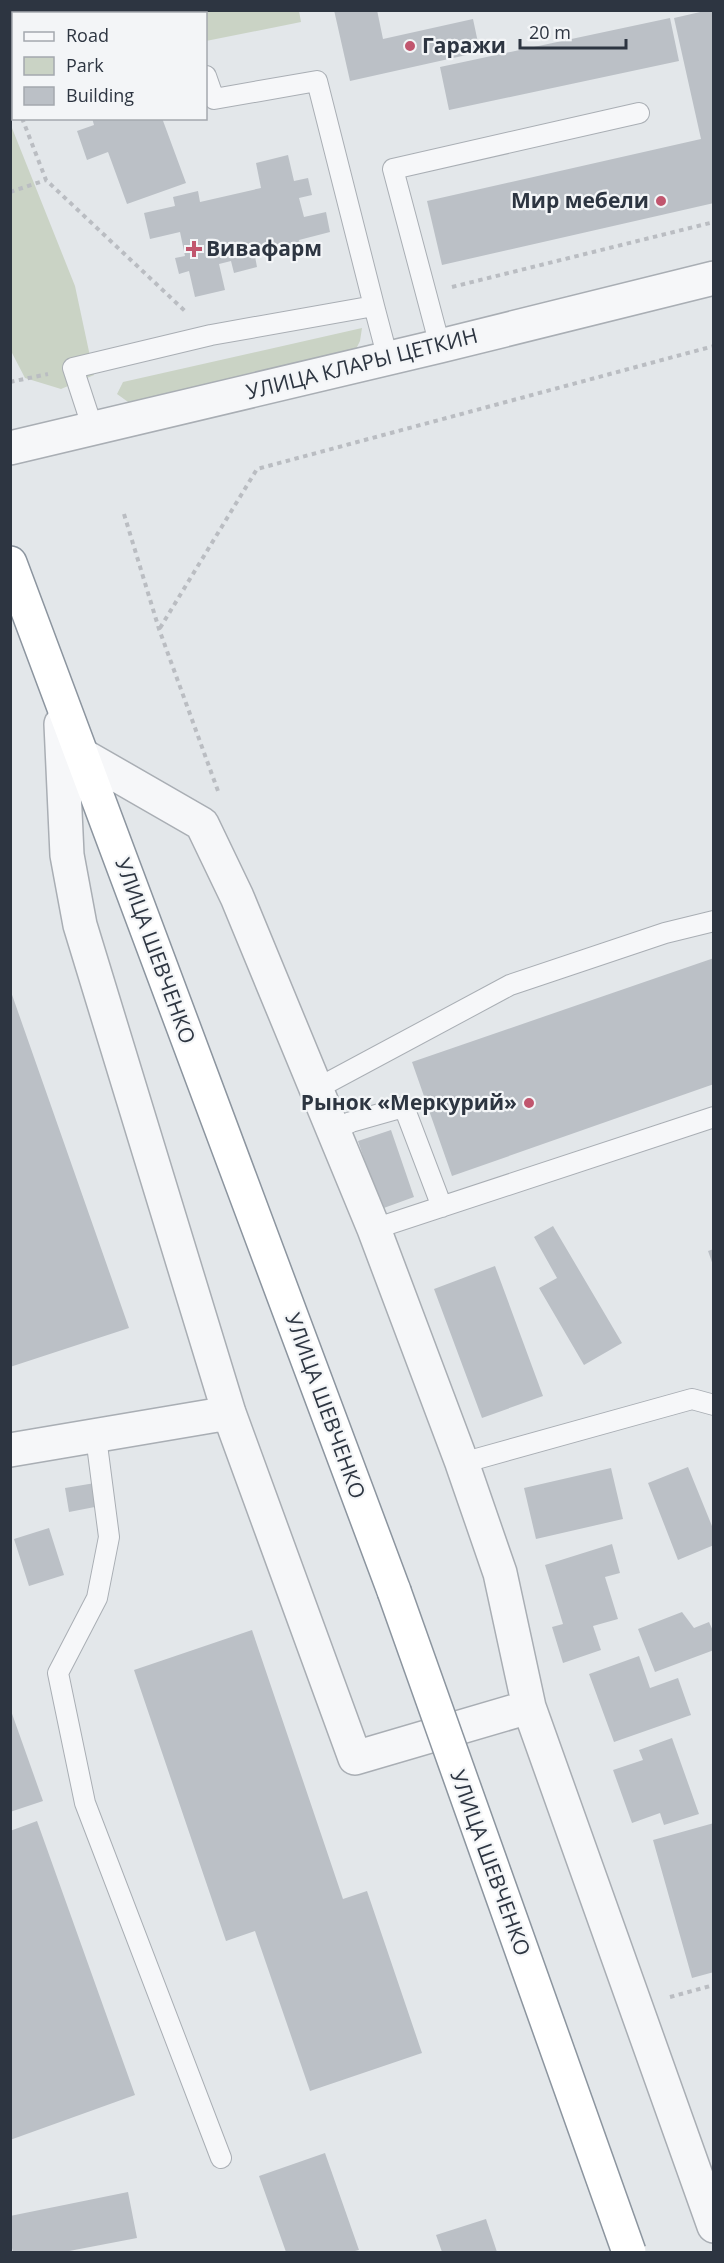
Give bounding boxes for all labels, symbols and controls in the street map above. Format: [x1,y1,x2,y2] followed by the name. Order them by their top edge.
[12,12,207,120] legend
[520,12,626,50] scale bar
[529,20,571,44] text: 20 m
[66,23,109,47] text: Road
[422,31,506,59] place label: Гаражи
[403,39,417,53] marker: Гаражи
[66,53,104,77] text: Park
[66,83,134,107] text: Building
[511,186,649,214] place label: Мир мебели
[654,194,668,208] marker: Мир мебели
[206,234,322,262] place label: Вивафарм
[187,242,201,256] marker: Вивафарм
[243,321,480,405] street label: УЛИЦА КЛАРЫ ЦЕТКИН
[109,854,203,1047] street label: УЛИЦА ШЕВЧЕНКО
[301,1088,517,1116] place label: Рынок «Меркурий»
[522,1096,536,1110] marker: Рынок «Меркурий»
[279,1309,373,1502] street label: УЛИЦА ШЕВЧЕНКО
[444,1766,538,1959] street label: УЛИЦА ШЕВЧЕНКО

